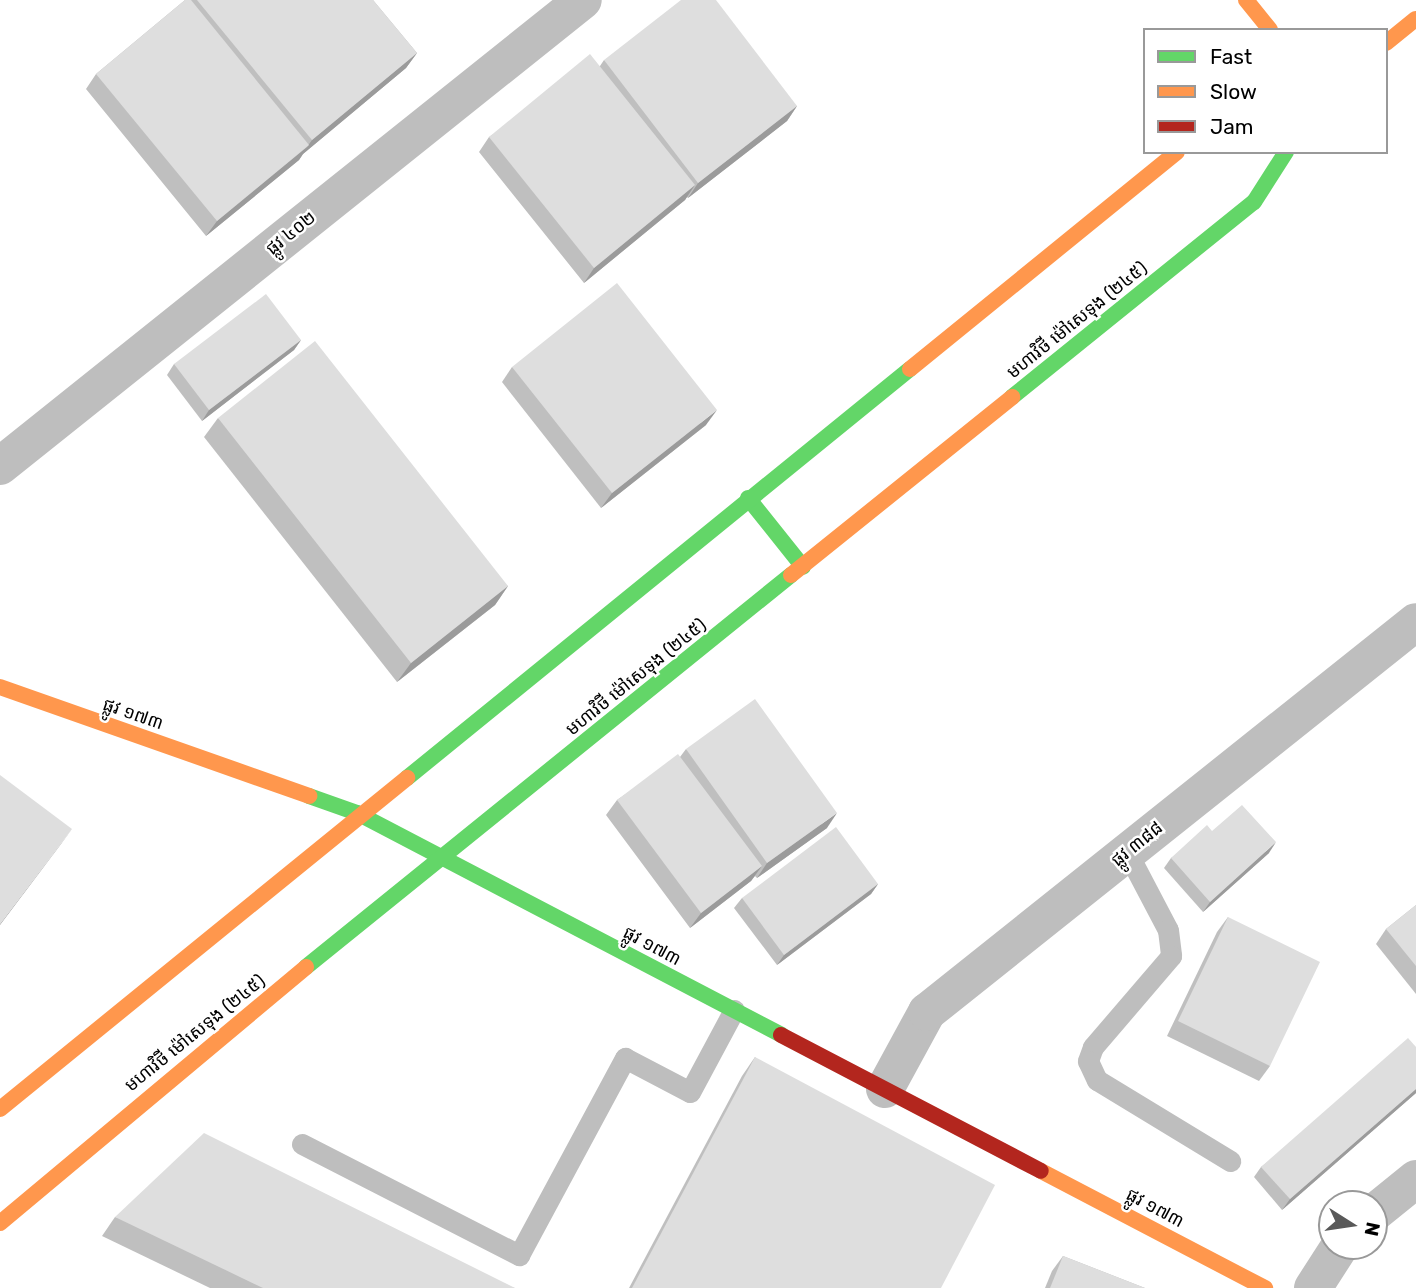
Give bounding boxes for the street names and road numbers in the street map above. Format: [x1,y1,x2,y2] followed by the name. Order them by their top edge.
[262,206,320,260] street label: ផ្លូវ ៤០២
[1003,257,1151,383] street label: មហាវិថី ម៉ៅសេទុង (២៤៥)
[562,614,710,740] street label: មហាវិថី ម៉ៅសេទុង (២៤៥)
[100,694,166,734] street label: ផ្លូវ ១៧៣
[1107,817,1167,871] street label: ផ្លូវ ៣៨៨
[619,922,685,970] street label: ផ្លូវ ១៧៣
[121,970,269,1096] street label: មហាវិថី ម៉ៅសេទុង (២៤៥)
[1122,1184,1188,1232] street label: ផ្លូវ ១៧៣

